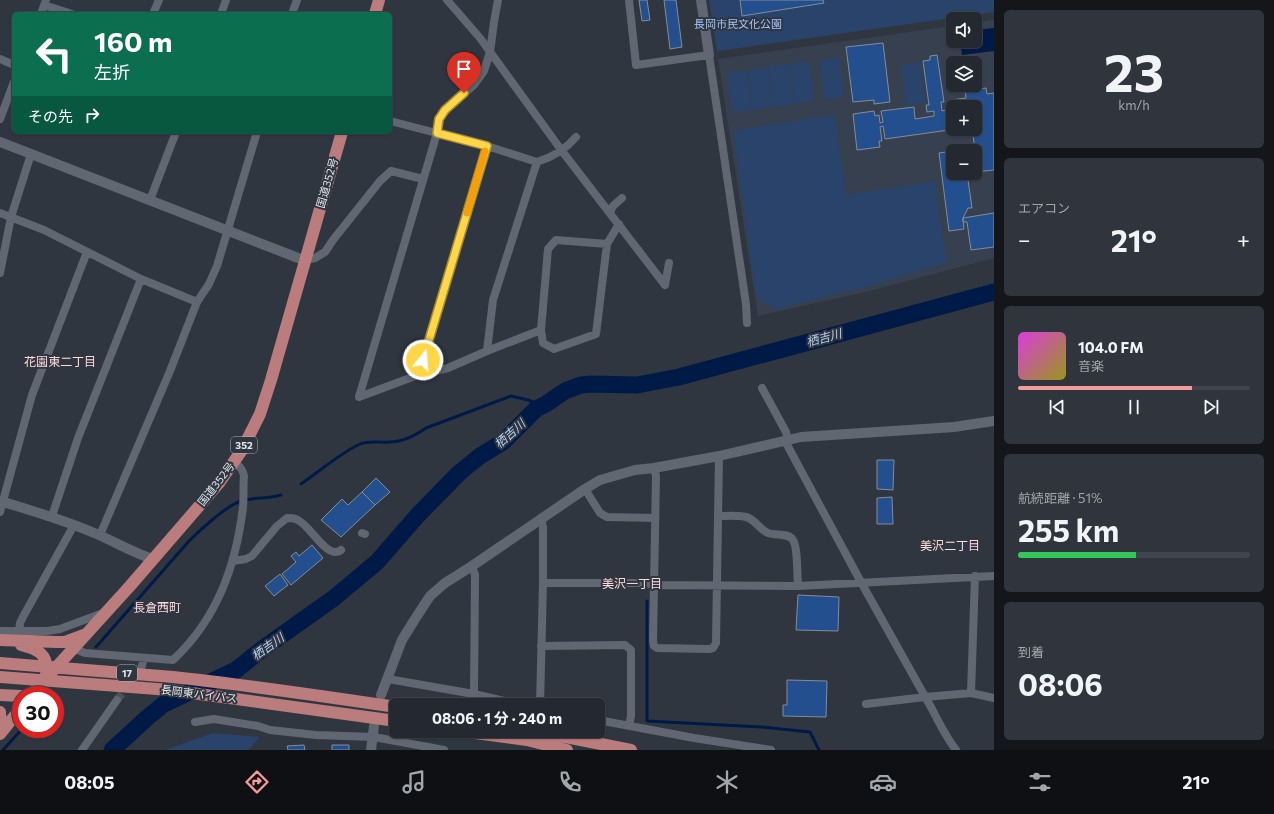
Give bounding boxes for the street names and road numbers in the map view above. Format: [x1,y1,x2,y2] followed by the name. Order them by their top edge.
[313,156,340,210] street label: 国道352号
[231,437,257,453] road number: 352
[195,459,237,508] street label: 国道352号
[117,665,137,681] road number: 17
[160,682,238,705] street label: 長岡東バイパス

